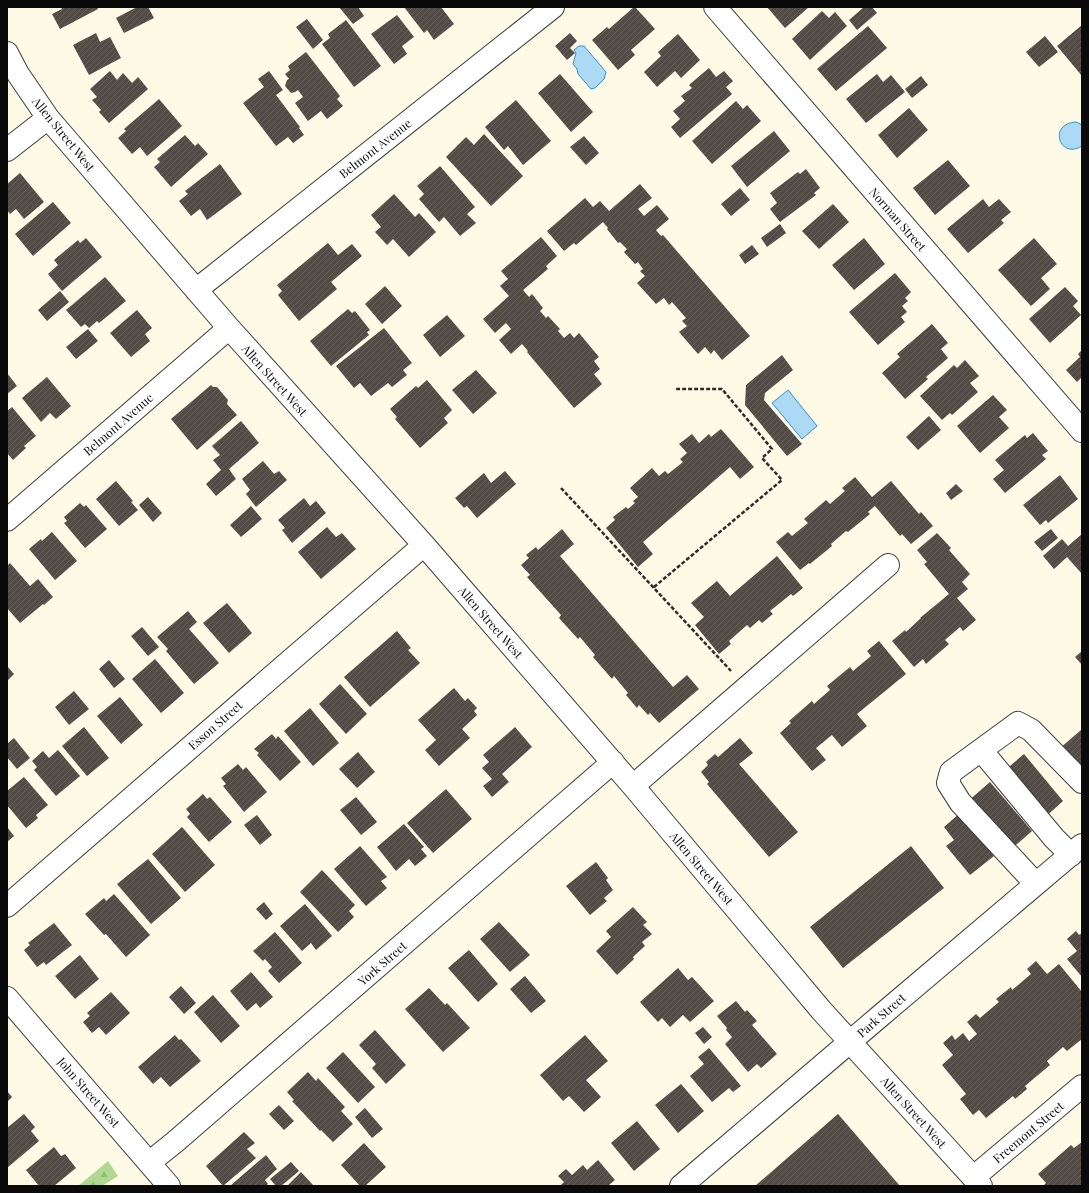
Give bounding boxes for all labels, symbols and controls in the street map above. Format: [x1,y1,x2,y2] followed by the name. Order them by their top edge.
[29,93,99,175] street label: Allen Street West
[336,115,414,181] street label: Belmont Avenue
[866,184,930,255] street label: Norman Street
[238,340,312,420] street label: Allen Street West
[80,389,156,459] street label: Belmont Avenue
[455,582,527,662] street label: Allen Street West
[184,697,246,753] street label: Esson Street
[666,827,738,909] street label: Allen Street West
[353,937,410,989] street label: York Street
[853,989,909,1041] street label: Park Street
[54,1053,124,1131] street label: John Street West
[877,1072,951,1152] street label: Allen Street West
[989,1097,1067,1166] street label: Freemont Street

